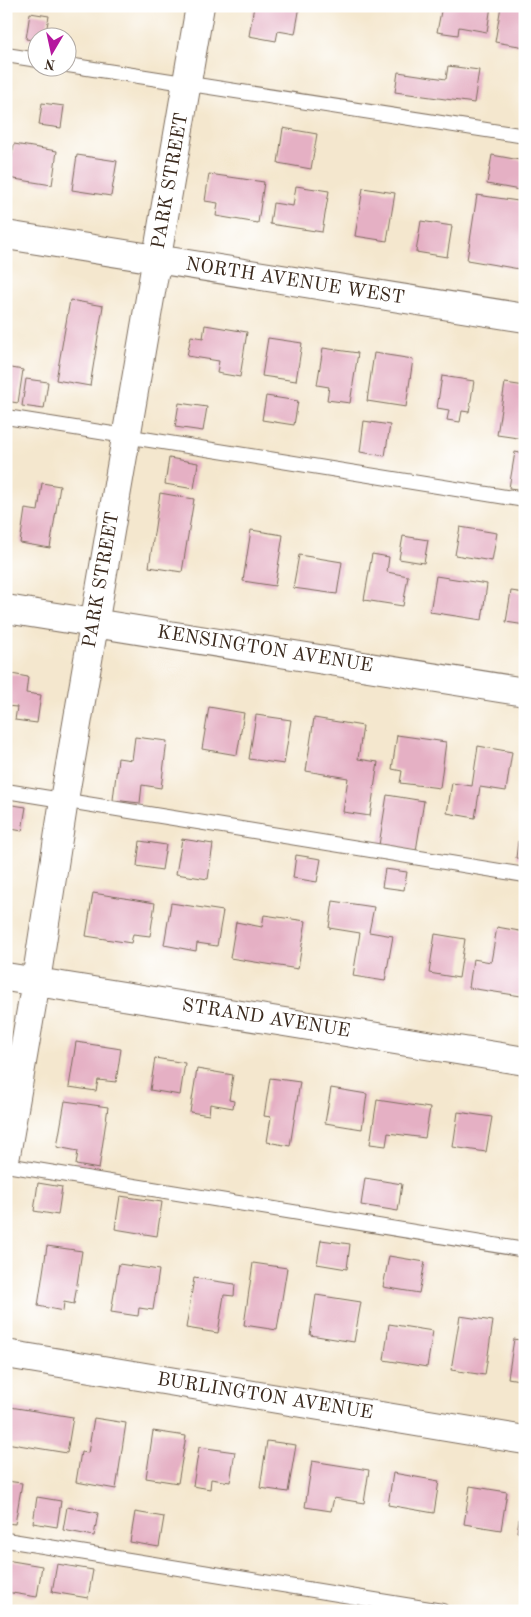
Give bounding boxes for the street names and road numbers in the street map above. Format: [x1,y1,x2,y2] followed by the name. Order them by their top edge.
[150,111,192,251] street label: PARK STREET
[184,255,406,309] street label: NORTH AVENUE WEST
[81,510,123,650] street label: PARK STREET
[156,624,374,676] street label: KENSINGTON AVENUE
[181,996,351,1042] street label: STRAND AVENUE
[156,1371,374,1423] street label: BURLINGTON AVENUE

